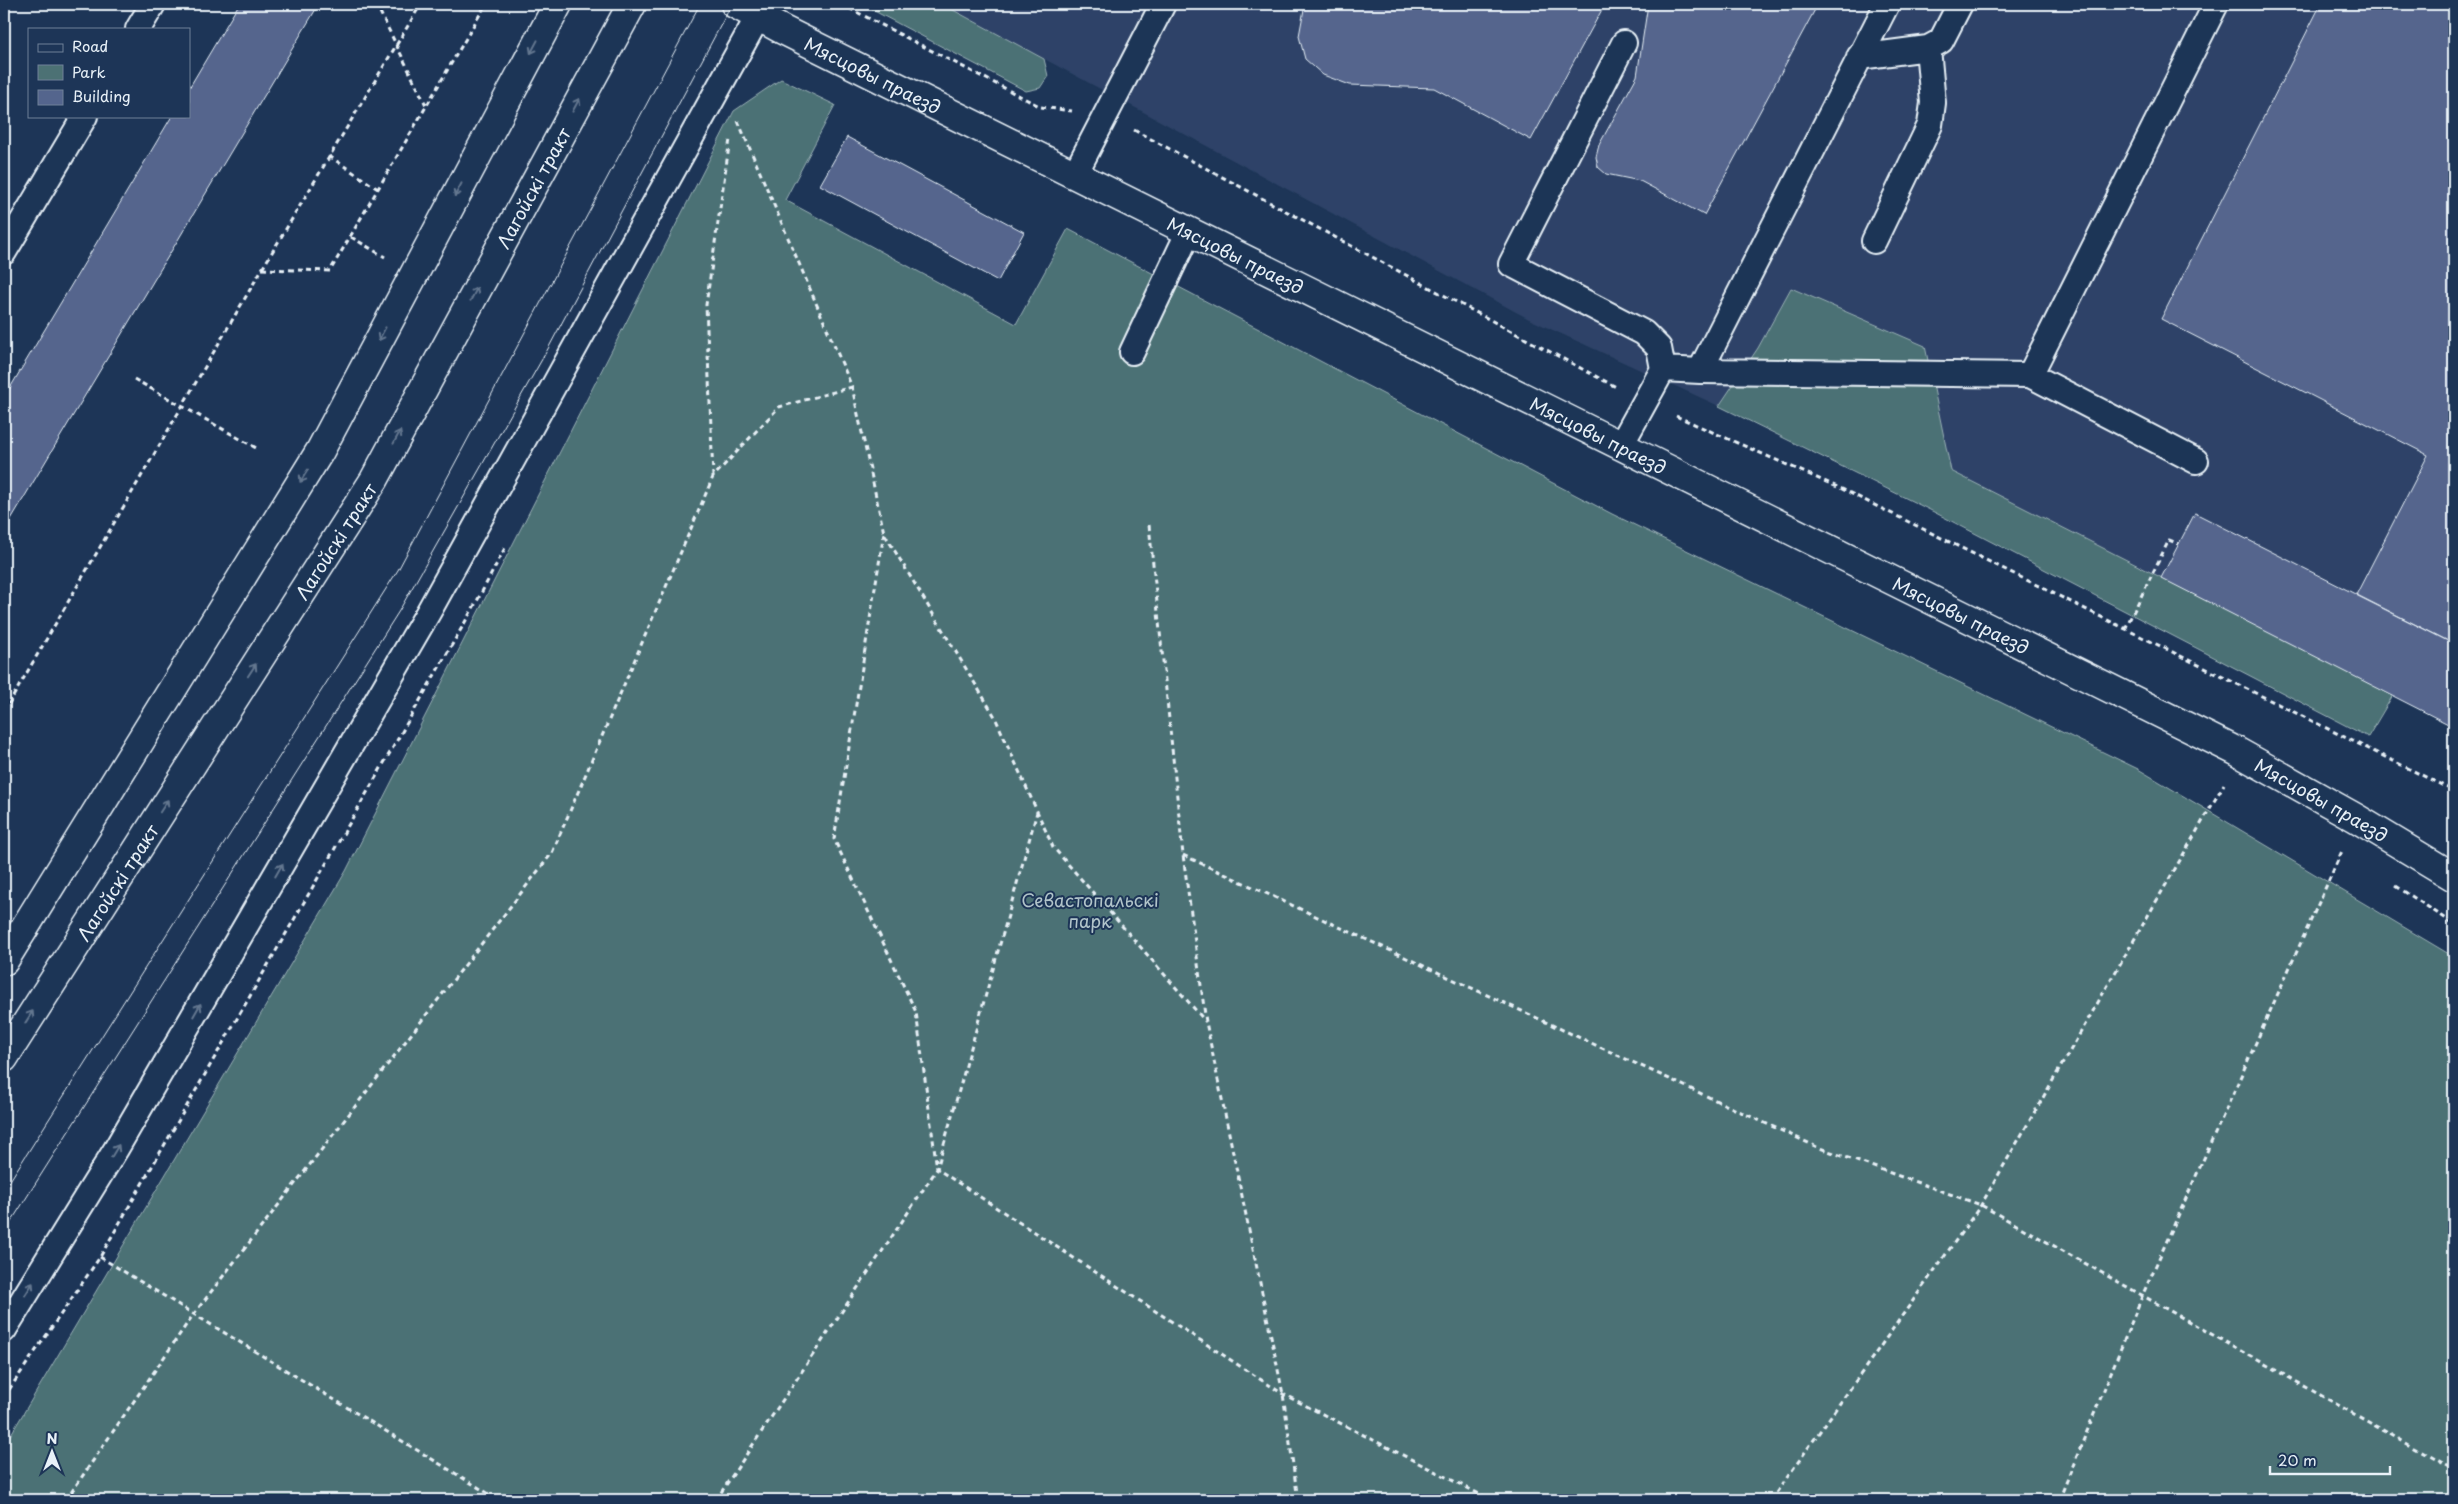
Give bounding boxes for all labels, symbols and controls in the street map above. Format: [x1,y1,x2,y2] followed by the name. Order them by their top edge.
[28,28,190,118] legend
[800,29,946,120] street label: Мясцовы праезд
[72,34,108,57] text: Road
[529,39,539,54] one-way arrow
[72,60,106,83] text: Park
[72,84,131,107] text: Building
[571,97,581,112] one-way arrow
[489,122,577,253] street label: Лагойскі тракт
[453,182,462,197] one-way arrow
[1163,209,1309,300] street label: Мясцовы праезд
[470,287,479,302] one-way arrow
[377,326,387,341] one-way arrow
[1526,389,1672,480] street label: Мясцовы праезд
[393,430,403,445] one-way arrow
[299,469,309,483] one-way arrow
[288,477,383,605] street label: Лагойскі тракт
[1888,569,2034,660] street label: Мясцовы праезд
[248,663,258,677] one-way arrow
[2250,751,2394,848] street label: Мясцовы праезд
[159,799,170,813] one-way arrow
[69,818,164,946] street label: Лагойскі тракт
[274,863,284,878] one-way arrow
[1021,886,1159,934] park label: Севастопальскі парк
[192,1003,202,1018] one-way arrow
[25,1010,35,1024] one-way arrow
[111,1144,121,1158] one-way arrow
[25,1282,35,1296] one-way arrow
[28,1426,78,1476] north arrow
[46,1428,58,1449] text: N
[2270,1444,2390,1476] scale bar
[2278,1448,2317,1471] text: 20 m

